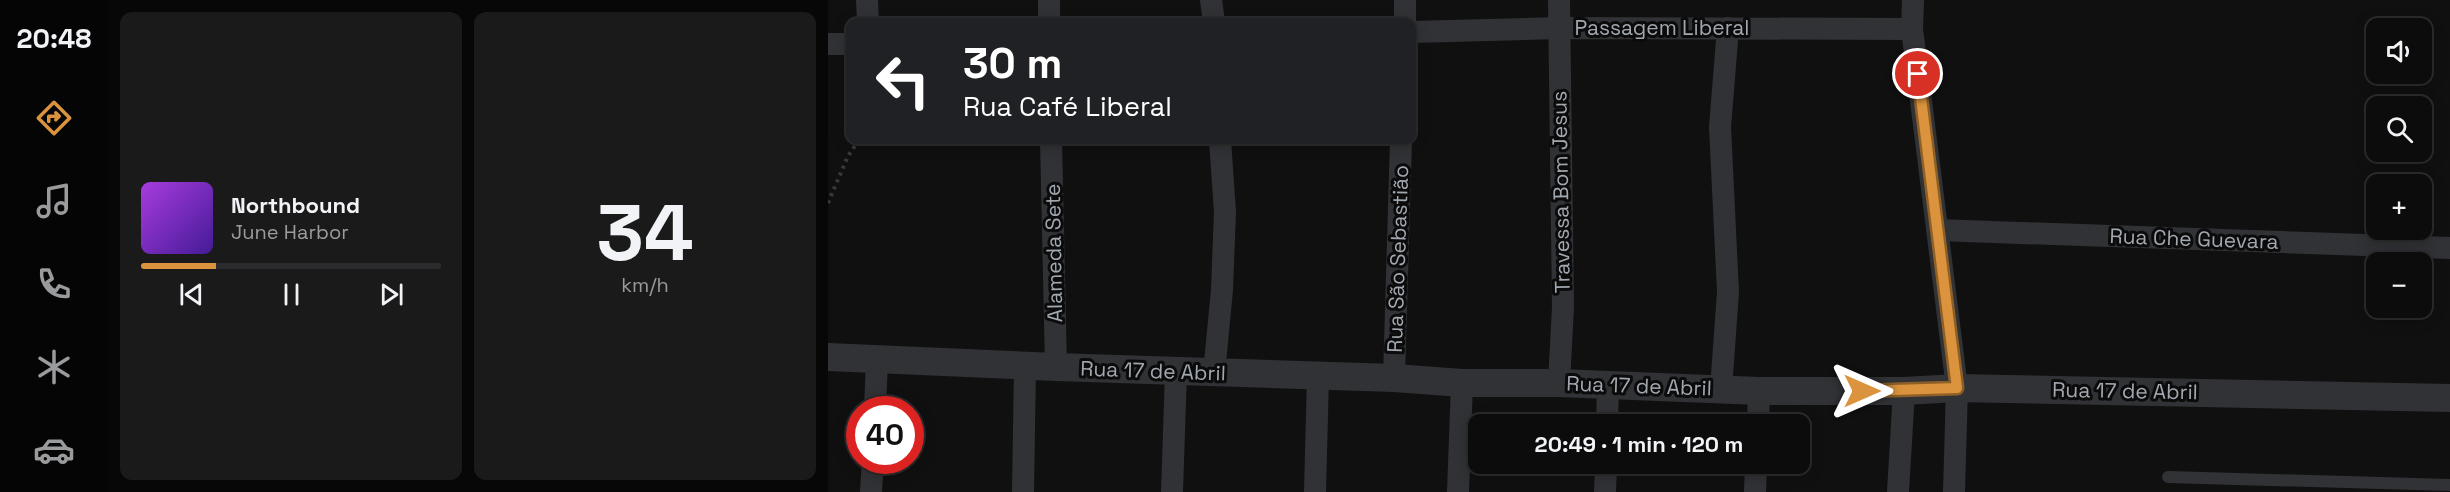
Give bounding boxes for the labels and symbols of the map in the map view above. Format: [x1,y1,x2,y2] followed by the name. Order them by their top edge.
[1575,14,1749,41] street label: Passagem Liberal
[1892,48,1943,99] pin
[1545,91,1576,293] street label: Travessa Bom Jesus
[1381,165,1414,353] street label: Rua São Sebastião
[1039,184,1068,322] street label: Alameda Sete
[2109,222,2279,255] street label: Rua Che Guevara
[1080,354,1226,387] street label: Rua 17 de Abril
[1830,359,1894,423] position arrow
[1566,369,1712,402] street label: Rua 17 de Abril
[2052,376,2198,405] street label: Rua 17 de Abril
[846,396,924,474] speed limit sign: 40

